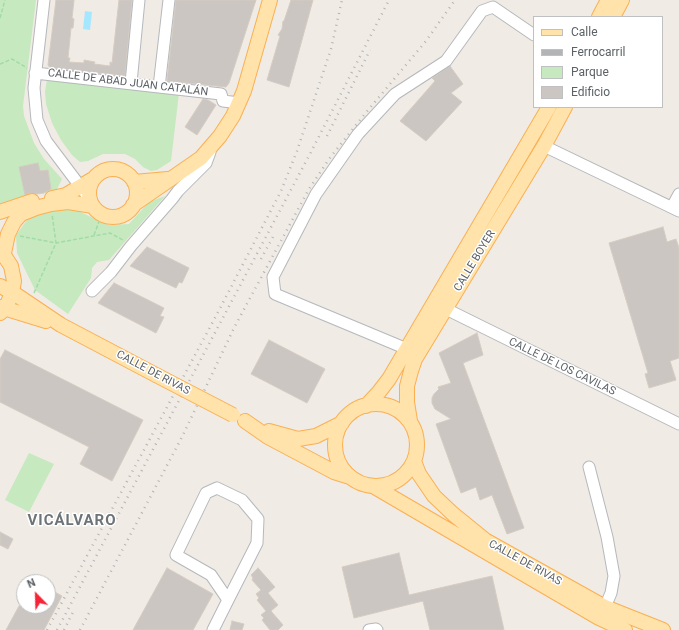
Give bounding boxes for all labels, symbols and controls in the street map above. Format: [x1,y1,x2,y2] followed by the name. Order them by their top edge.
[533,16,663,108] legend
[571,25,598,39] text: Calle
[571,45,626,59] text: Ferrocarril
[571,65,609,79] text: Parque
[47,67,209,99] street label: CALLE DE ABAD JUAN CATALÁN
[571,85,610,99] text: Edificio
[452,228,498,294] street label: CALLE BOYER
[506,335,618,399] street label: CALLE DE LOS CAVILAS
[114,348,192,398] street label: CALLE DE RIVAS
[27,512,117,530] district label: VICÁLVARO
[486,537,564,589] street label: CALLE DE RIVAS
[16,574,56,614] north arrow
[25,576,38,591] text: N

